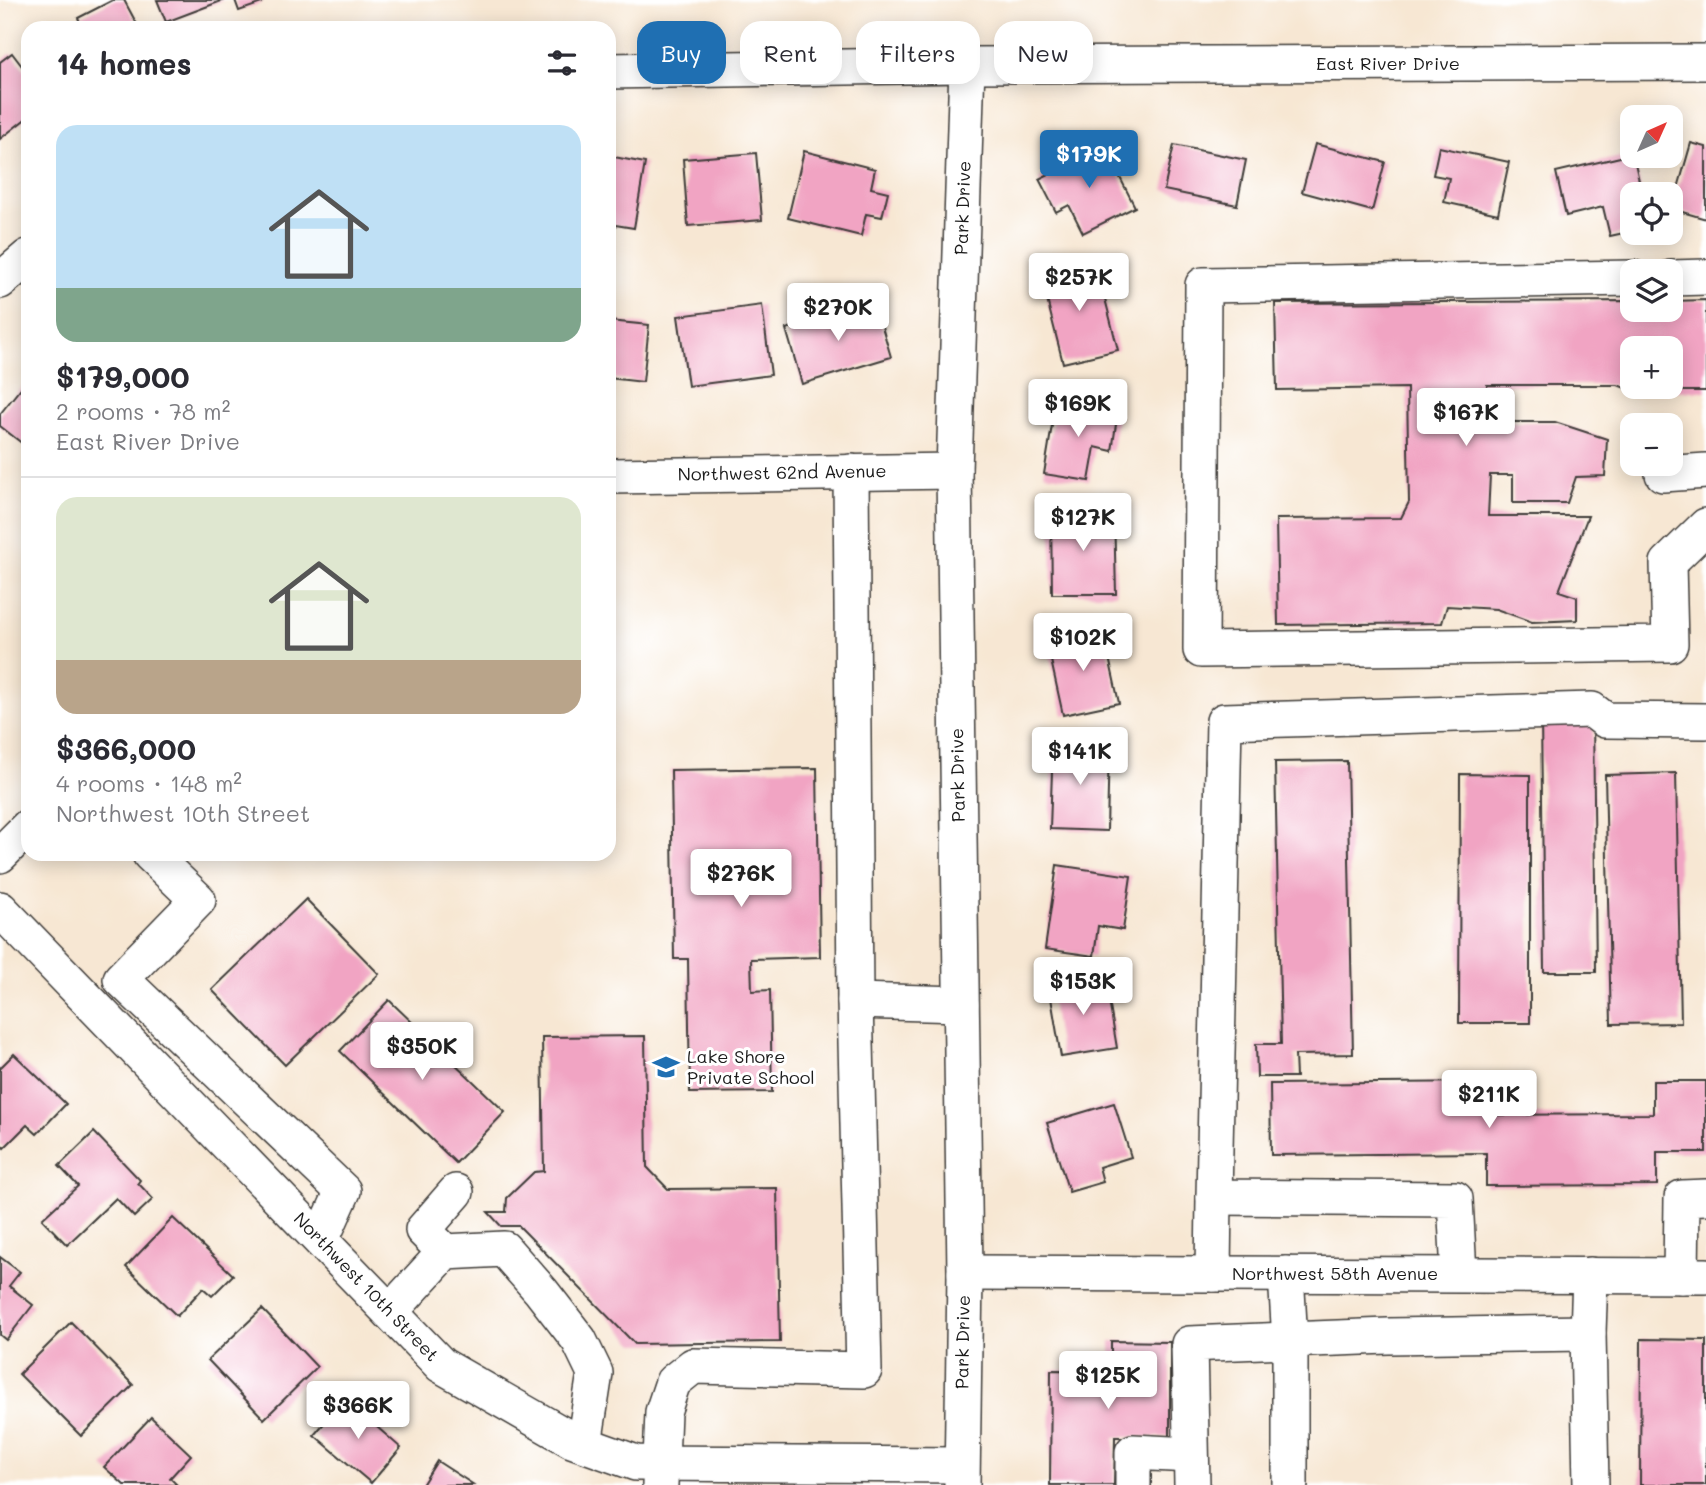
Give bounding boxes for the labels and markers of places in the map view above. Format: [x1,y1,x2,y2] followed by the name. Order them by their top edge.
[1040,130,1138,190] pin: $179K
[1030,254,1128,313] pin: $257K
[789,284,887,343] pin: $270K
[1029,380,1127,439] pin: $169K
[1417,388,1515,448] pin: $167K
[1034,494,1132,553] pin: $127K
[1034,614,1132,673] pin: $102K
[1031,728,1129,787] pin: $141K
[692,850,790,909] pin: $276K
[1034,958,1132,1017] pin: $153K
[373,1023,471,1082] pin: $350K
[687,1044,815,1089] place label: Lake Shore Private School
[651,1052,681,1082] school or university icon: Lake Shore Private School
[1440,1070,1538,1130] pin: $211K
[1059,1352,1157,1411] pin: $125K
[309,1382,407,1441] pin: $366K

